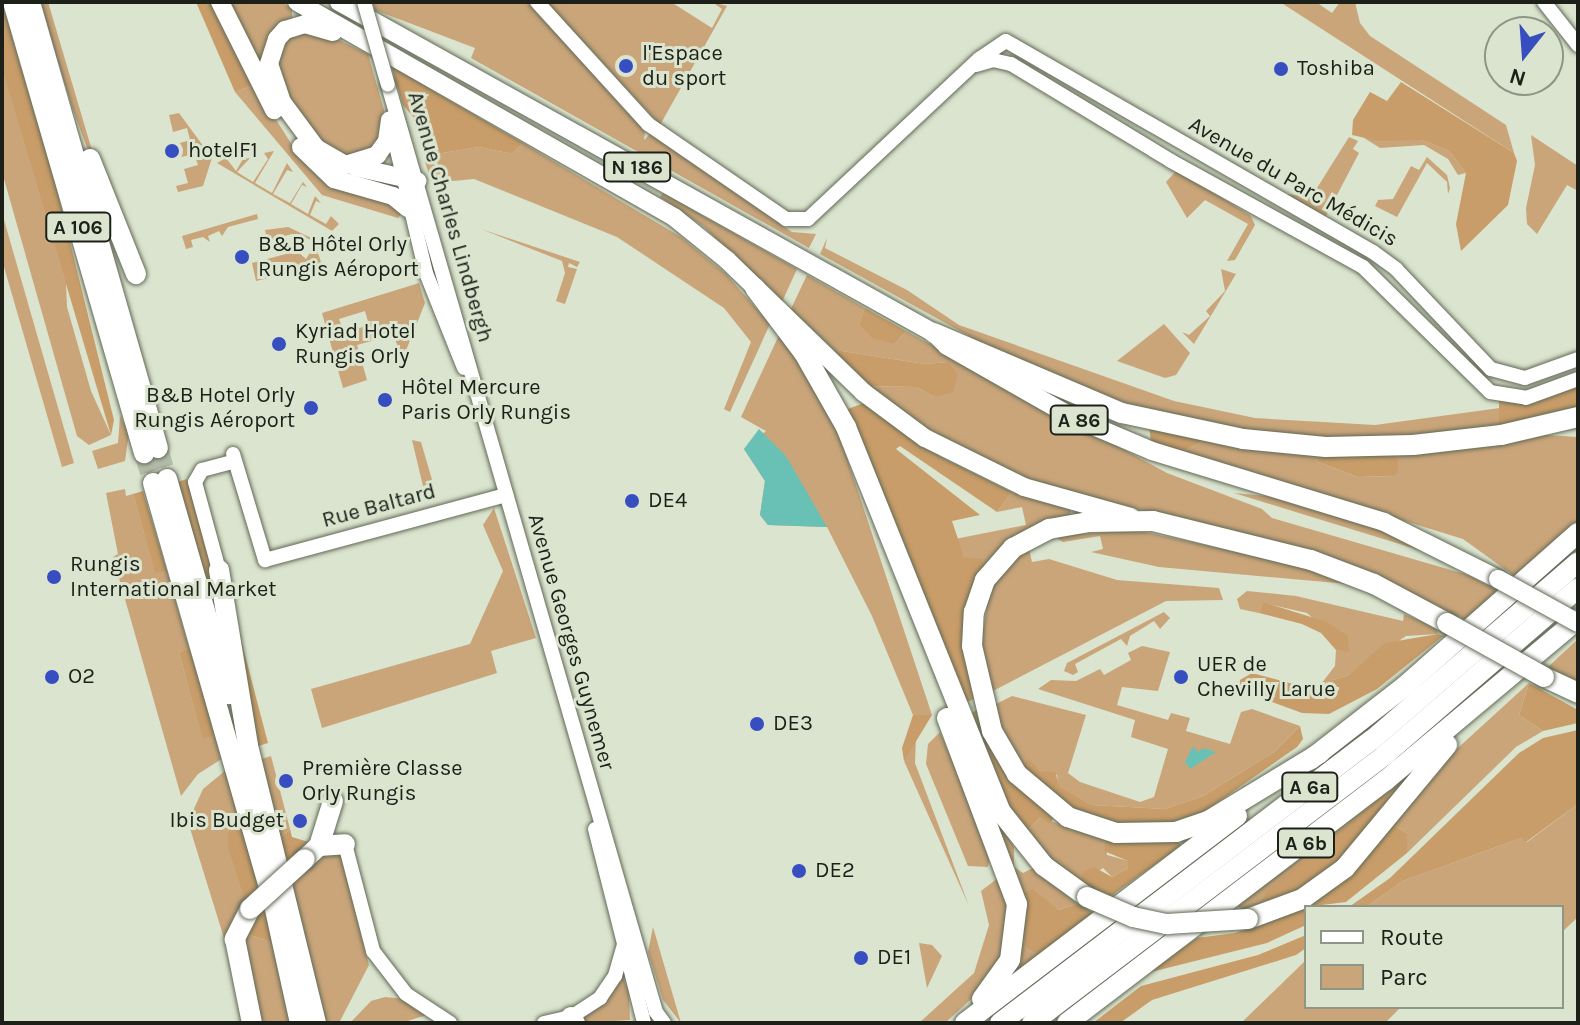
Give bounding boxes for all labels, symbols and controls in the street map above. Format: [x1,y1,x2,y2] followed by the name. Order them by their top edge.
[1484,16,1564,96] north arrow
[642,40,726,92] place label: l'Espace du sport
[1297,56,1375,82] place label: Toshiba
[617,57,635,75] marker: l'Espace du sport
[1272,60,1290,78] marker: Toshiba
[1506,62,1529,92] text: N
[402,89,498,345] street label: Avenue Charles Lindbergh
[1184,111,1402,253] street label: Avenue du Parc Médicis
[188,138,258,164] place label: hotelF1
[163,142,181,160] marker: hotelF1
[603,151,671,183] road number: N 186
[44,211,112,243] road number: A 106
[258,231,419,282] place label: B&B Hôtel Orly Rungis Aéroport
[233,248,251,266] marker: B&B Hôtel Orly Rungis Aéroport
[295,318,416,370] place label: Kyriad Hotel Rungis Orly
[270,335,288,353] marker: Kyriad Hotel Rungis Orly
[401,374,571,426] place label: Hôtel Mercure Paris Orly Rungis
[134,382,295,434] place label: B&B Hotel Orly Rungis Aéroport
[376,391,394,409] marker: Hôtel Mercure Paris Orly Rungis
[302,399,320,417] marker: B&B Hotel Orly Rungis Aéroport
[1049,404,1109,436] road number: A 86
[319,478,439,534] street label: Rue Baltard
[648,488,687,514] place label: DE4
[623,492,641,510] marker: DE4
[522,511,620,773] street label: Avenue Georges Guynemer
[70,551,277,602] place label: Rungis International Market
[45,568,63,586] marker: Rungis International Market
[1197,651,1335,702] place label: UER de Chevilly Larue
[68,664,95,690] place label: O2
[43,668,61,686] marker: O2
[1172,668,1190,686] marker: UER de Chevilly Larue
[773,711,813,737] place label: DE3
[748,715,766,733] marker: DE3
[302,755,463,806] place label: Première Classe Orly Rungis
[1280,771,1340,803] road number: A 6a
[277,772,295,790] marker: Première Classe Orly Rungis
[169,808,284,834] place label: Ibis Budget
[291,812,309,830] marker: Ibis Budget
[1276,827,1336,859] road number: A 6b
[815,858,855,884] place label: DE2
[790,862,808,880] marker: DE2
[1304,905,1564,1009] legend
[1380,923,1444,951] text: Route
[877,945,911,971] place label: DE1
[852,949,870,967] marker: DE1
[1380,963,1428,991] text: Parc

